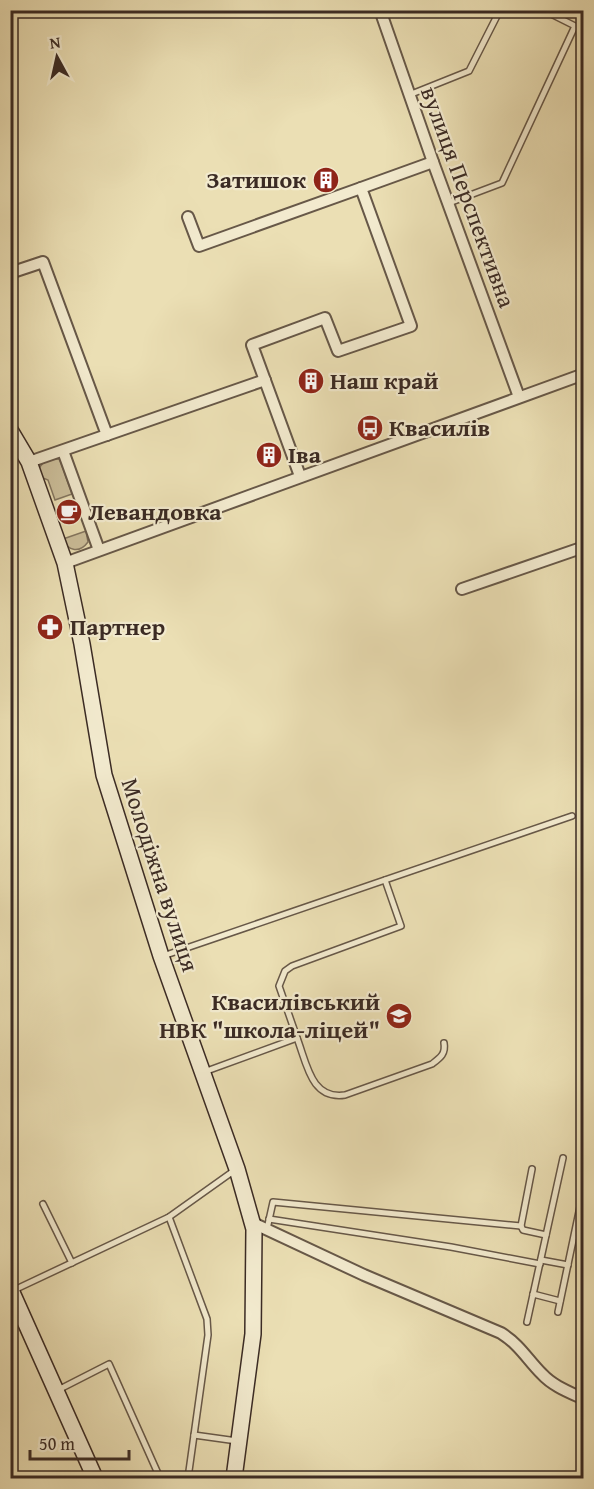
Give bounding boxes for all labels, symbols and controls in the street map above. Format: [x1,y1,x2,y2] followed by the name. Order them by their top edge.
[27,27,87,87] north arrow
[48,29,62,55] text: N
[412,81,525,313] street label: вулиця Перспективна
[206,162,306,197] place label: Затишок
[311,165,341,195] building icon: Затишок
[330,363,439,398] place label: Наш край
[296,366,326,396] building icon: Наш край
[389,410,490,445] place label: Квасилів
[355,413,385,443] bus stop icon: Квасилів
[288,437,322,472] place label: Іва
[254,440,284,470] building icon: Іва
[88,494,222,529] place label: Левандовка
[54,497,84,527] cafe icon: Левандовка
[70,609,165,644] place label: Партнер
[35,612,65,642] pharmacy icon: Партнер
[113,773,208,976] street label: Молодіжна вулиця
[159,984,380,1047] place label: Квасилівський НВК "школа-ліцей"
[384,1001,414,1031] school or university icon: Квасилівський НВК "школа-ліцей"
[30,1423,129,1461] scale bar
[39,1430,75,1457] text: 50 m

